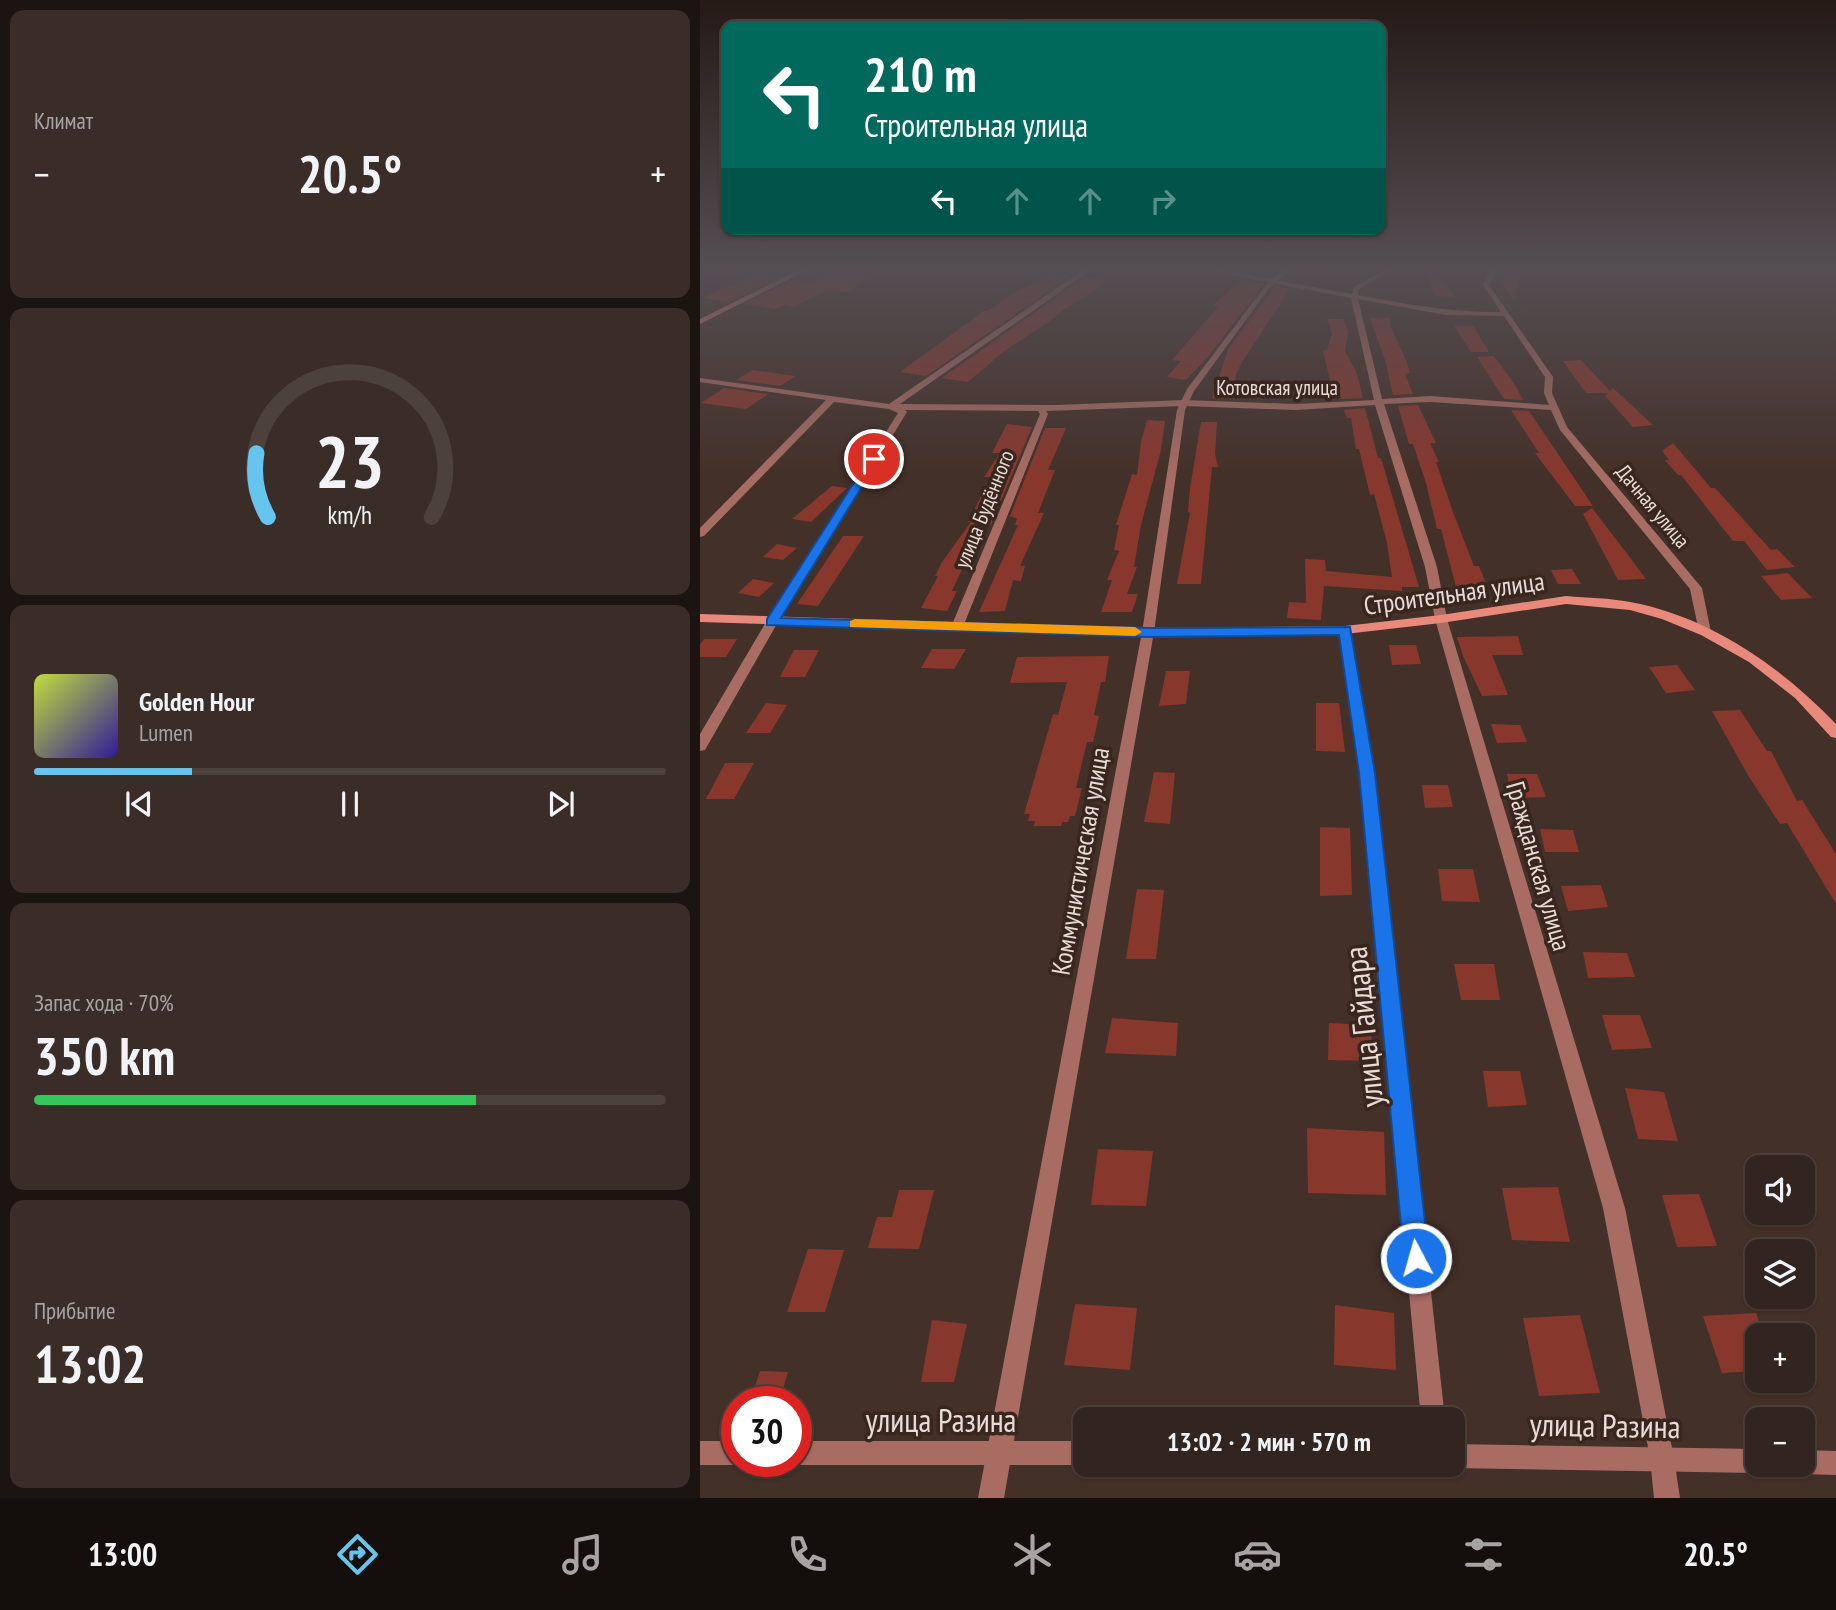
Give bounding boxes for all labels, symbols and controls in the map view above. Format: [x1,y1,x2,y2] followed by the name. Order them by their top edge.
[864,42,977,106] text: 210 m
[749,49,840,140] icon: left
[864,104,1088,146] text: Строительная улица
[34,106,93,135] text: Климат
[298,140,402,207] text: 20.5°
[34,149,50,198] text: −
[650,149,666,198] text: +
[925,182,963,220] icon: left
[998,182,1036,220] icon: ahead
[1071,182,1109,220] icon: ahead
[1144,182,1182,220] icon: right
[1216,374,1338,401] street label: Котовская улица
[315,414,385,508] text: 23
[844,429,904,489] pin
[855,440,893,478] icon: arrive
[948,446,1020,572] street label: улица Будённого
[1610,459,1696,553] street label: Дачная улица
[328,499,372,531] text: km/h
[1362,564,1546,622] street label: Строительная улица
[139,685,254,718] text: Golden Hour
[139,718,193,747] text: Lumen
[1044,745,1116,977] street label: Коммунистическая улица
[1499,777,1579,955] street label: Гражданская улица
[120,785,158,823] icon: previous
[331,785,369,823] icon: pause
[542,785,580,823] icon: next
[1334,945,1392,1109] street label: улица Гайдара
[34,988,174,1017] text: Запас хода · 70%
[34,1022,175,1089] text: 350 km
[1745,1155,1815,1477] map controls
[1745,1155,1815,1225] button: sound
[1379,1221,1453,1295] position arrow
[1745,1239,1815,1309] button: layers
[34,1296,115,1325] text: Прибытие
[1745,1323,1815,1393] button: +
[34,1330,146,1397] text: 13:02
[721,1386,812,1477] speed limit sign: 30
[866,1399,1016,1441] street label: улица Разина
[1529,1403,1681,1447] street label: улица Разина
[1745,1407,1815,1477] button: −
[1167,1425,1371,1458] text: 13:02 · 2 мин · 570 m
[333,1530,382,1579] icon: directions
[558,1530,607,1579] icon: music
[783,1530,832,1579] icon: phone
[1008,1530,1057,1579] icon: climate
[1233,1530,1282,1579] icon: car
[1459,1530,1508,1579] icon: filters
[88,1533,157,1575] text: 13:00
[1684,1533,1748,1575] text: 20.5°

